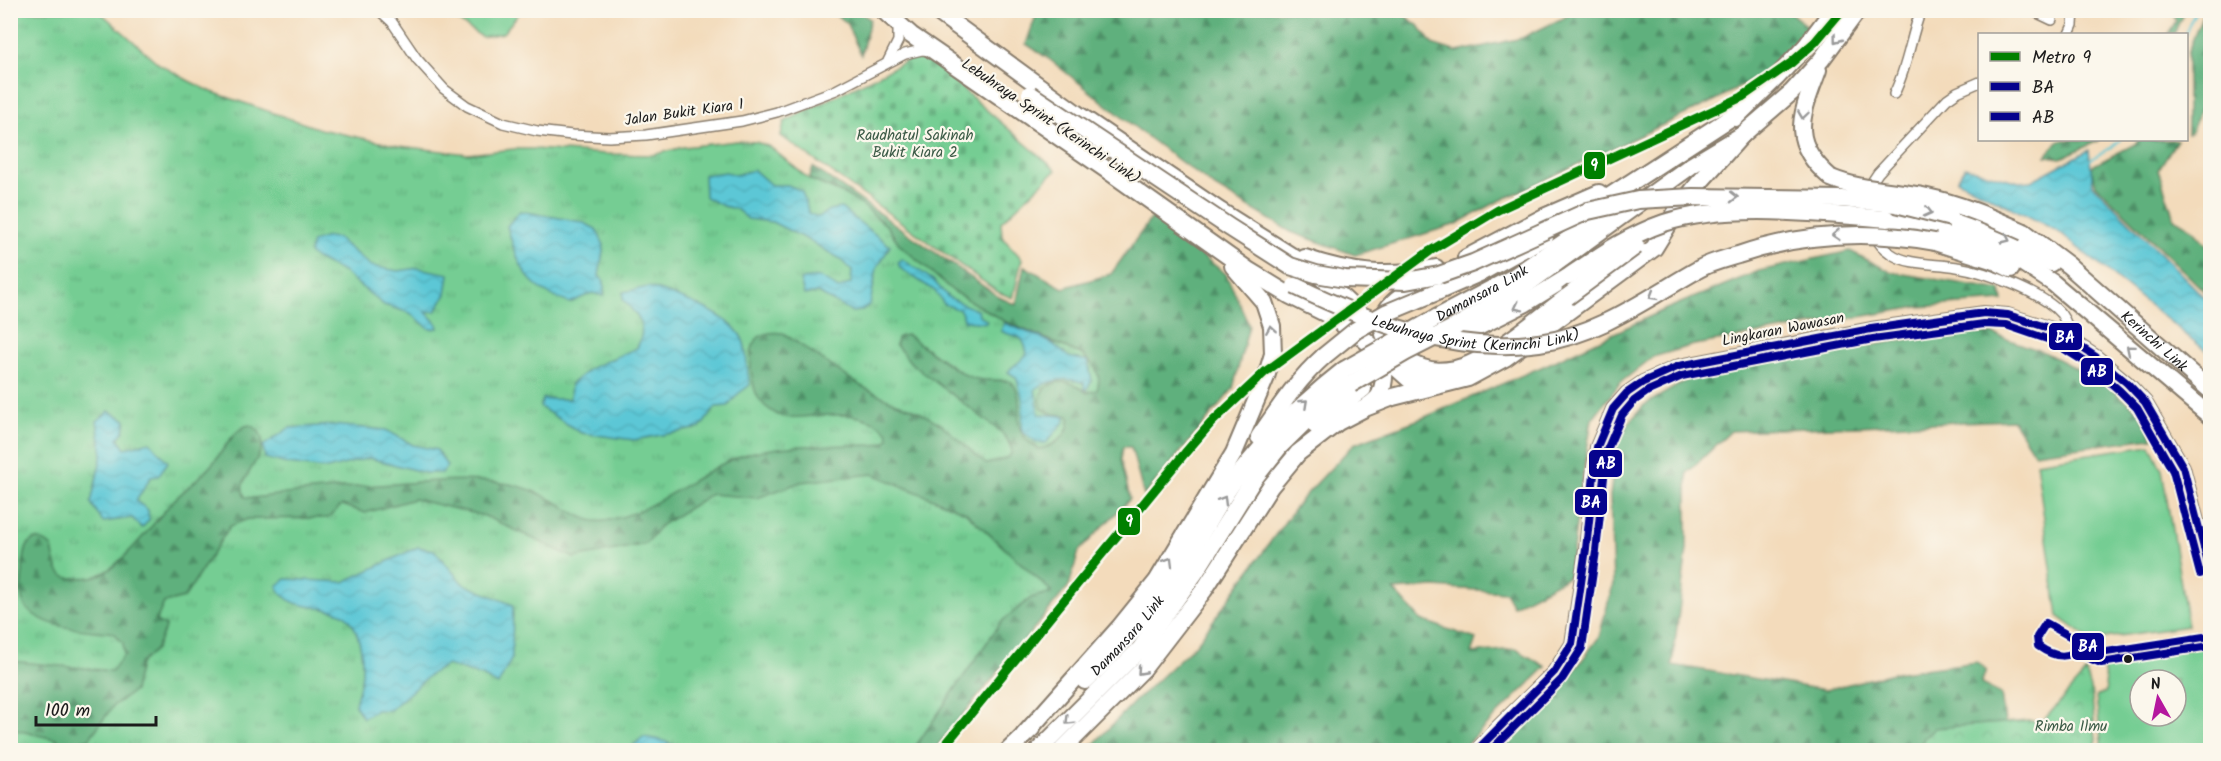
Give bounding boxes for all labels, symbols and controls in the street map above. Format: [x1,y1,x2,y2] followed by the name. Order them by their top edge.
[1833,33,1844,44] one-way arrow
[1978,33,2188,141] legend
[2032,44,2092,73] text: Metro 9
[956,53,1145,191] street label: Lebuhraya Sprint (Kerinchi Link)
[2032,74,2054,103] text: BA
[623,93,746,133] street label: Jalan Bukit Kiara 1
[2032,104,2054,133] text: AB
[1797,111,1809,120] one-way arrow
[857,124,973,165] park label: Raudhatul Sakinah Bukit Kiara 2
[1583,151,1606,180] line badge: 9
[1590,154,1598,179] text: 9
[1729,191,1738,203] one-way arrow
[1922,205,1932,218] one-way arrow
[1831,228,1840,241] one-way arrow
[1999,232,2010,244] one-way arrow
[1432,259,1534,329] street label: Damansara Link
[1649,289,1659,301] one-way arrow
[1514,300,1525,311] one-way arrow
[2114,305,2194,379] street label: Kerinchi Link
[1720,306,1846,354] street label: Lingkaran Wawasan
[1368,309,1584,358] street label: Lebuhraya Sprint (Kerinchi Link)
[2048,322,2083,351] line badge: BA
[1265,324,1278,334] one-way arrow
[2055,326,2075,351] text: BA
[2126,345,2137,356] one-way arrow
[2080,357,2114,386] line badge: AB
[2087,360,2107,385] text: AB
[1297,400,1308,411] one-way arrow
[1588,449,1623,478] line badge: AB
[1596,452,1616,477] text: AB
[1574,488,1608,516] line badge: BA
[1581,491,1601,516] text: BA
[1216,495,1227,506] one-way arrow
[1117,507,1141,536] line badge: 9
[1125,510,1133,535] text: 9
[1161,557,1173,567] one-way arrow
[1085,590,1172,683] street label: Damansara Link
[2071,632,2105,661] line badge: BA
[2078,635,2098,660] text: BA
[2122,653,2134,665] unlabelled marker
[1137,664,1148,675] one-way arrow
[2128,668,2188,728] north arrow
[2149,672,2163,698] text: N
[36,689,156,727] scale bar
[45,697,90,726] text: 100 m
[1066,713,1077,724] one-way arrow
[2035,715,2107,739] park label: Rimba Ilmu

